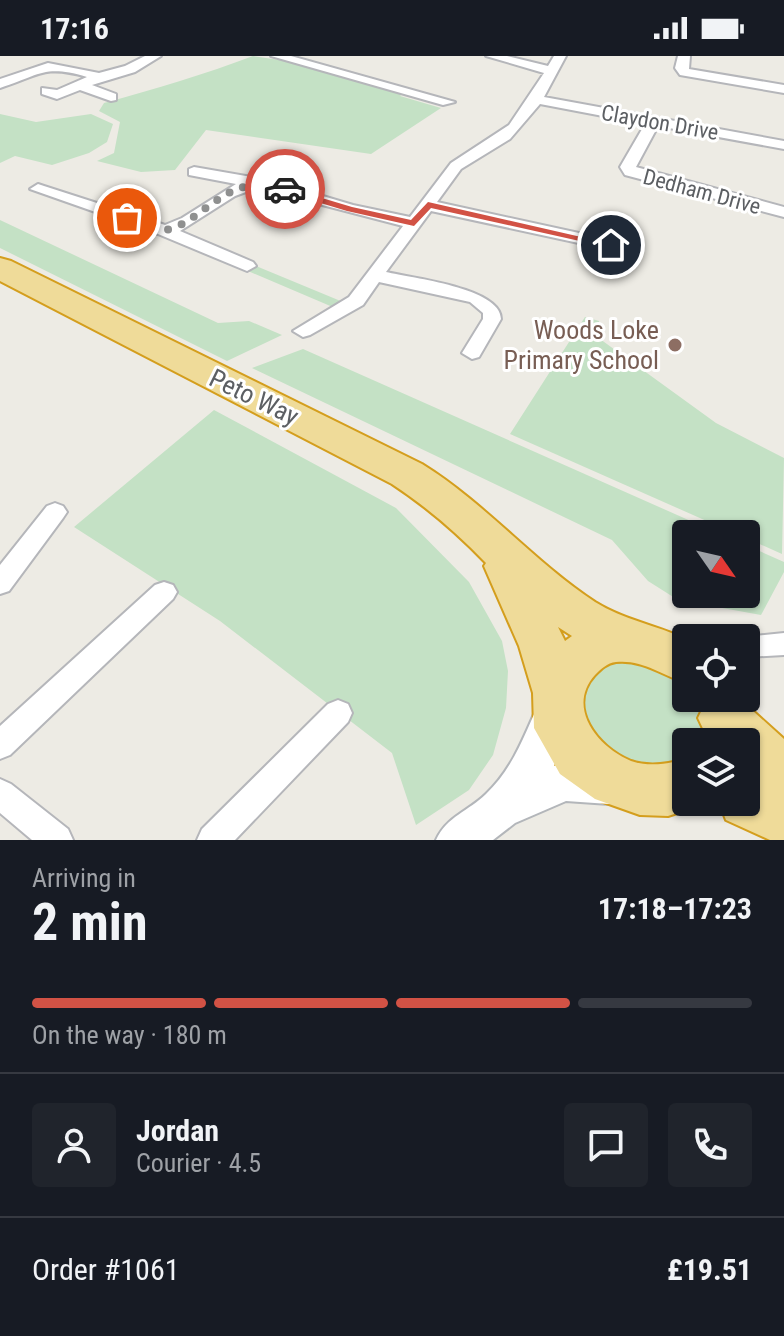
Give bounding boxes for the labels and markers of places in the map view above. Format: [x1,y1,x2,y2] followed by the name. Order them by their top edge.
[93,184,161,252] pin
[577,211,645,279] pin
[504,315,659,375] place label: Woods Loke Primary School
[666,336,684,354] marker: Woods Loke Primary School

